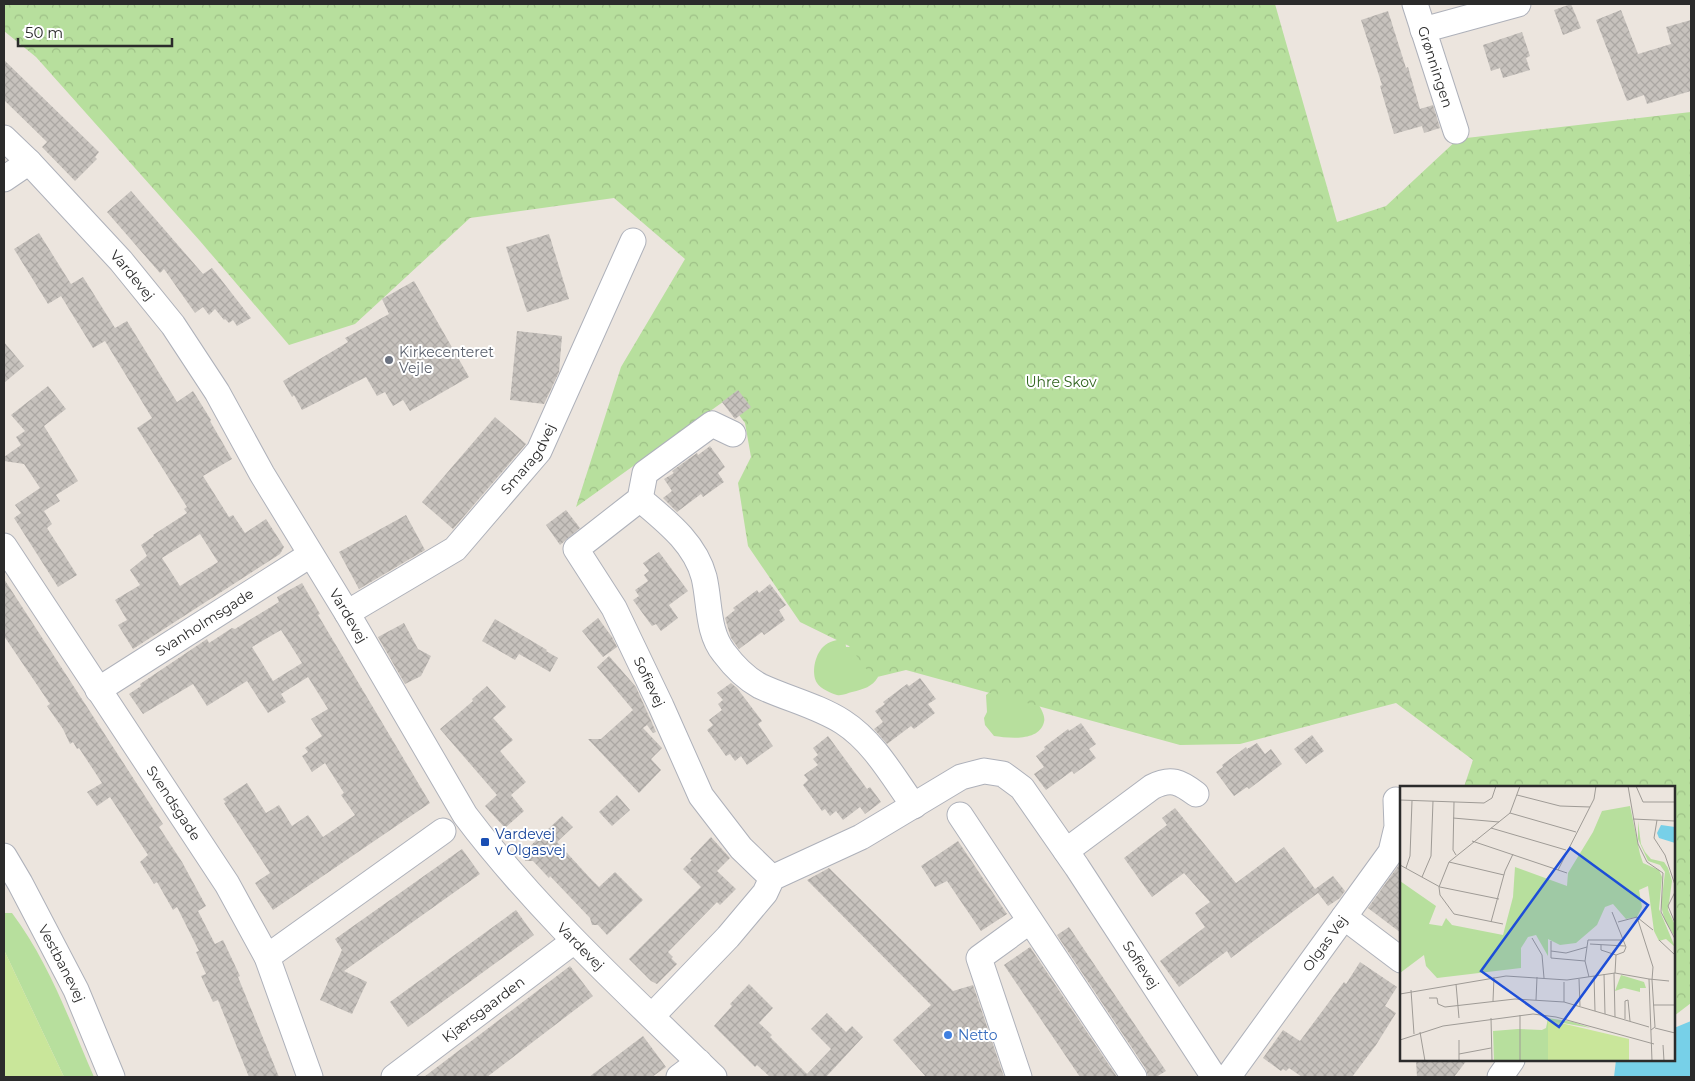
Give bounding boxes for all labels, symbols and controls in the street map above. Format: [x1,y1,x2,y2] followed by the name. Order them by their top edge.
[18,15,171,47] scale bar
[25,23,63,42] text: 50 m
[1414,24,1457,110] street label: Grønningen
[106,246,158,304] street label: Vardevej
[399,343,494,377] place label: Kirkecenteret Vejle
[383,354,395,366] marker: Kirkecenteret Vejle
[1026,373,1097,391] park label: Uhre Skov
[497,421,559,498] street label: Smaragdvej
[152,584,257,660] street label: Svanholmsgade
[325,585,372,646] street label: Vardevej
[630,654,669,710] street label: Sofievej
[142,762,205,844] street label: Svendsgade
[1400,786,1675,1061] inset map
[495,825,566,859] place label: Vardevej v Olgasvej
[479,836,491,848] marker: Vardevej v Olgasvej
[1298,912,1351,975] street label: Olgas Vej
[553,919,608,974] street label: Vardevej
[34,921,89,1005] street label: Vestbanevej
[1119,937,1163,992] street label: Sofievej
[438,972,528,1047] street label: Kjærsgaarden
[958,1026,998,1044] place label: Netto
[942,1029,954,1041] marker: Netto

